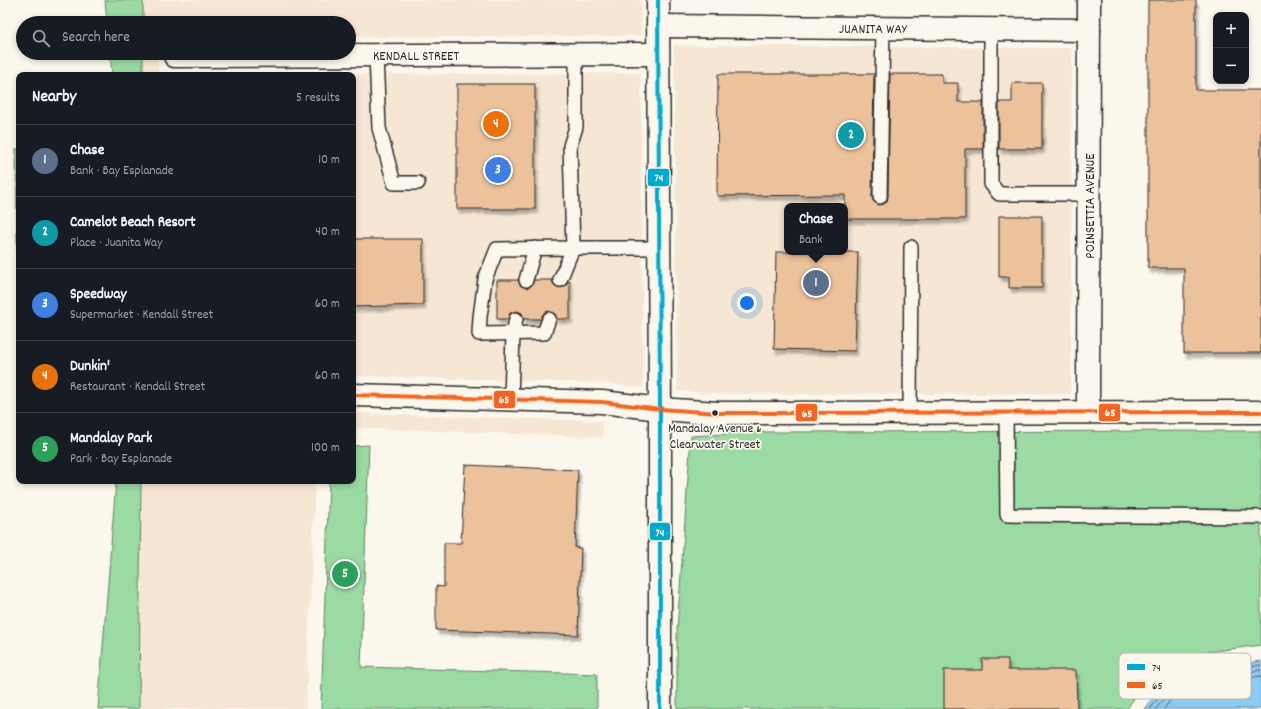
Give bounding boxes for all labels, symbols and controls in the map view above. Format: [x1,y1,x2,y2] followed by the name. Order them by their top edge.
[1213,12,1249,84] map controls
[1213,12,1249,48] button: +
[16,16,356,60] search box
[839,20,908,40] street label: JUANITA WAY
[30,27,52,49] icon: search
[62,27,130,49] text: Search here
[373,47,459,67] street label: KENDALL STREET
[1213,48,1249,84] button: −
[32,86,76,110] text: Nearby
[296,89,340,108] text: 5 results
[483,109,509,139] pin: 4
[838,120,864,150] pin: 2
[70,140,104,162] text: Chase
[44,151,46,170] text: 1
[318,151,340,170] text: 10 m
[1081,153,1101,259] street label: POINSETTIA AVENUE
[485,155,511,185] pin: 3
[70,162,174,181] text: Bank · Bay Esplanade
[647,168,670,187] line badge: 74
[655,171,663,187] text: 74
[784,203,848,255] popup
[799,209,833,231] text: Chase
[70,212,196,234] text: Camelot Beach Resort
[42,223,48,242] text: 2
[316,223,340,242] text: 40 m
[799,231,822,250] text: Bank
[70,234,162,253] text: Place · Juanita Way
[803,268,829,298] pin: 1
[70,284,127,306] text: Speedway
[737,293,757,313] your location
[42,295,48,314] text: 3
[315,295,340,314] text: 60 m
[70,306,213,325] text: Supermarket · Kendall Street
[70,356,110,378] text: Dunkin'
[42,367,48,386] text: 4
[315,367,340,386] text: 60 m
[70,378,205,397] text: Restaurant · Kendall Street
[493,390,516,409] line badge: 65
[499,393,509,409] text: 65
[795,403,818,422] line badge: 65
[1098,403,1121,422] line badge: 65
[1105,406,1115,422] text: 65
[802,407,812,423] text: 65
[710,408,720,418] marker: Mandalay Avenue & Clearwater Street
[668,420,762,455] place label: Mandalay Avenue & Clearwater Street
[70,428,153,450] text: Mandalay Park
[42,439,48,458] text: 5
[311,439,340,458] text: 100 m
[70,450,172,469] text: Park · Bay Esplanade
[649,522,671,541] line badge: 74
[656,526,664,542] text: 74
[332,559,358,589] pin: 5
[1119,653,1251,699] legend
[1152,661,1161,677] text: 74
[1152,679,1162,695] text: 65

